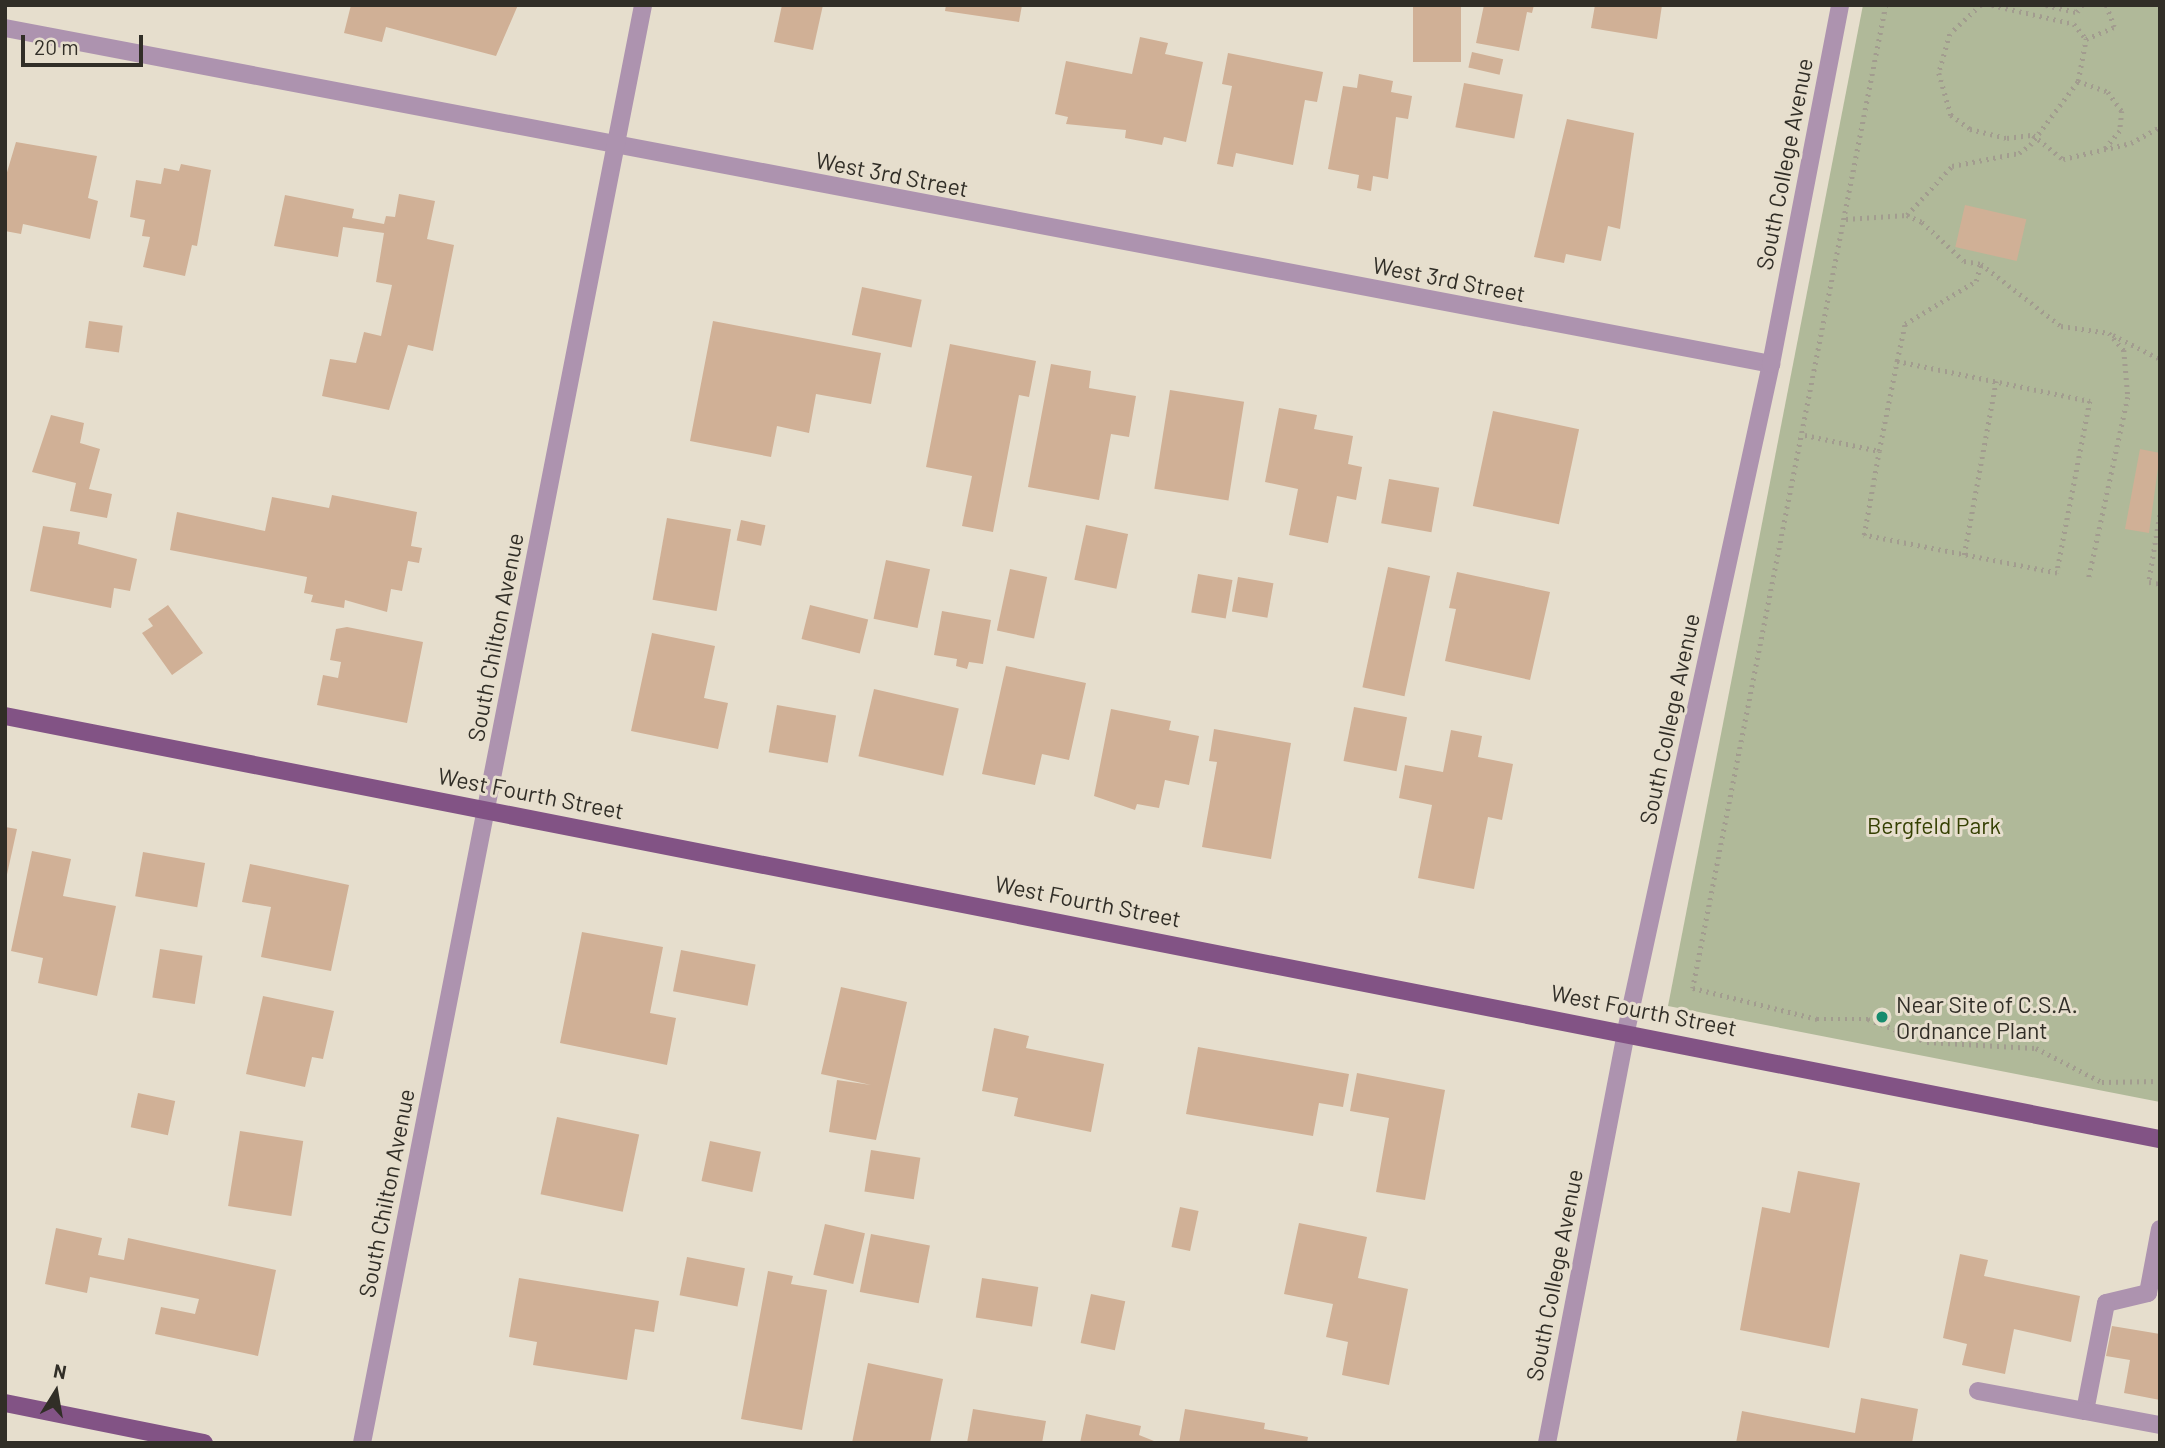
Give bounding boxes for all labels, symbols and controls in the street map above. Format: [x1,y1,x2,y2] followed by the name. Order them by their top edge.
[24,21,147,65] scale bar
[34,34,79,59] text: 20 m
[1750,56,1818,272] street label: South College Avenue
[813,146,971,202] street label: West 3rd Street
[1370,251,1528,307] street label: West 3rd Street
[461,530,529,744] street label: South Chilton Avenue
[1633,611,1705,827] street label: South College Avenue
[436,761,626,825] street label: West Fourth Street
[1867,811,2001,839] park label: Bergfeld Park
[993,869,1183,933] street label: West Fourth Street
[1549,978,1739,1042] street label: West Fourth Street
[1896,990,2078,1044] place label: Near Site of C.S.A. Ordnance Plant
[1874,1009,1890,1025] marker: Near Site of C.S.A. Ordnance Plant
[352,1086,420,1300] street label: South Chilton Avenue
[1520,1167,1588,1383] street label: South College Avenue
[21,1357,91,1427] north arrow
[52,1358,68,1383] text: N

